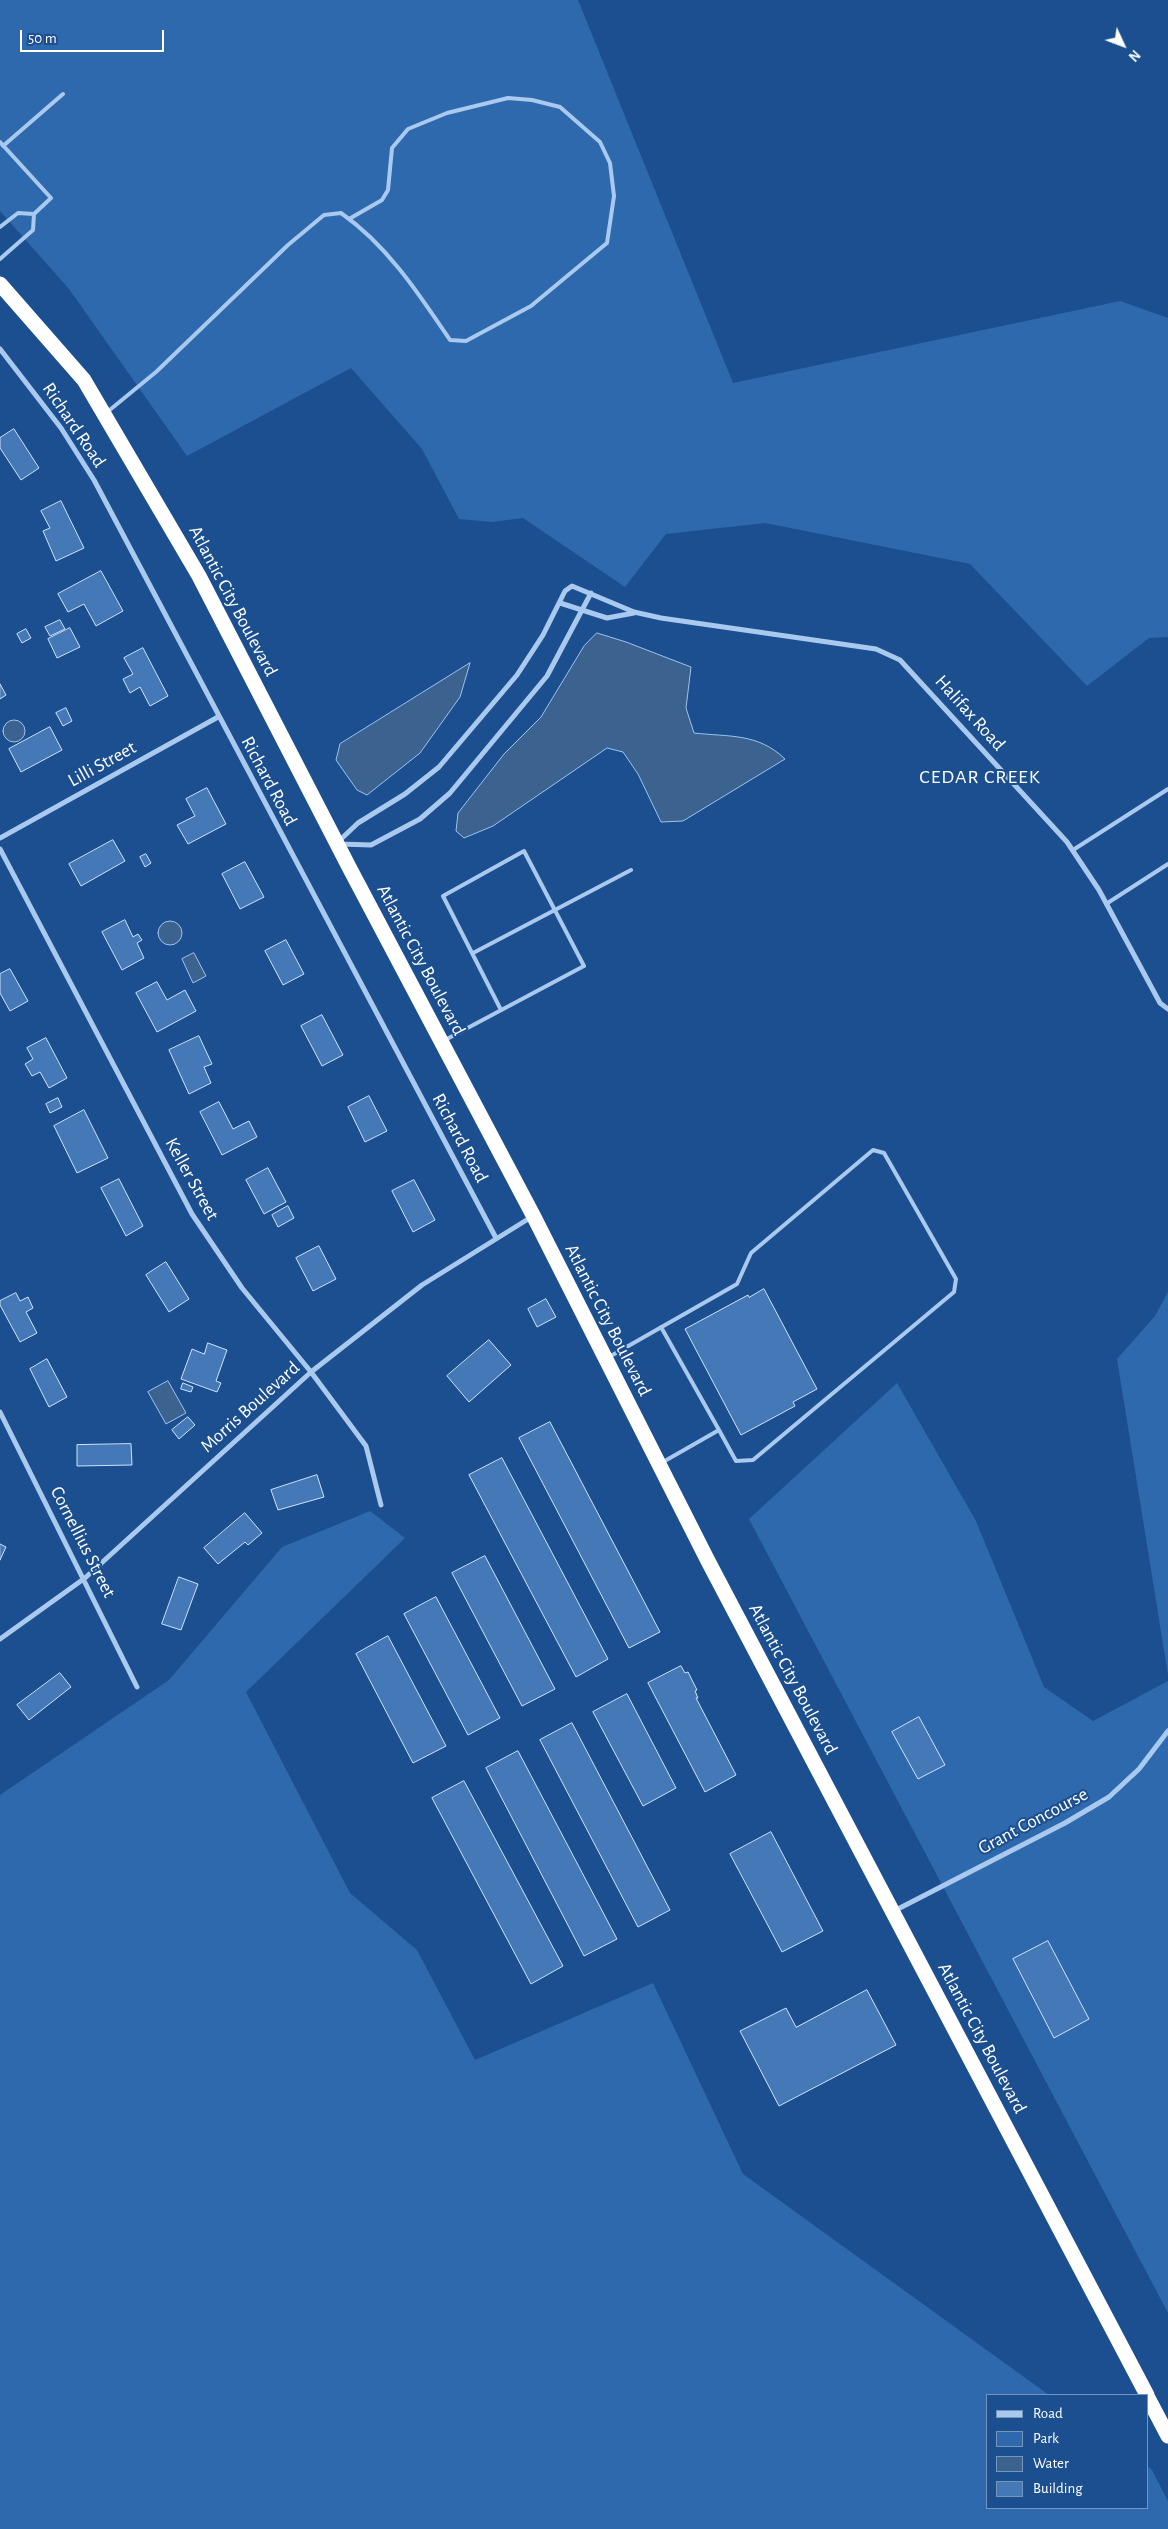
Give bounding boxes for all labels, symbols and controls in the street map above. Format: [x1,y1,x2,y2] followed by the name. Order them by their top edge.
[22,20,166,52] scale bar
[1098,20,1148,70] north arrow
[28,31,57,46] text: 50 m
[1126,47,1142,64] text: N
[37,378,111,472] street label: Richard Road
[184,522,282,680] street label: Atlantic City Boulevard
[930,670,1010,756] street label: Halifax Road
[236,732,302,830] street label: Richard Road
[64,736,140,792] street label: Lilli Street
[918,765,1042,789] district label: CEDAR CREEK
[372,881,470,1039] street label: Atlantic City Boulevard
[427,1089,493,1187] street label: Richard Road
[160,1134,224,1224] street label: Keller Street
[560,1240,656,1400] street label: Atlantic City Boulevard
[196,1357,304,1457] street label: Morris Boulevard
[45,1483,121,1601] street label: Cornellius Street
[744,1600,842,1758] street label: Atlantic City Boulevard
[974,1783,1092,1859] street label: Grant Concourse
[933,1959,1031,2117] street label: Atlantic City Boulevard
[986,2394,1148,2509] legend
[1033,2406,1063,2421] text: Road
[1033,2431,1059,2446] text: Park
[1033,2456,1069,2471] text: Water
[1033,2481,1083,2496] text: Building

